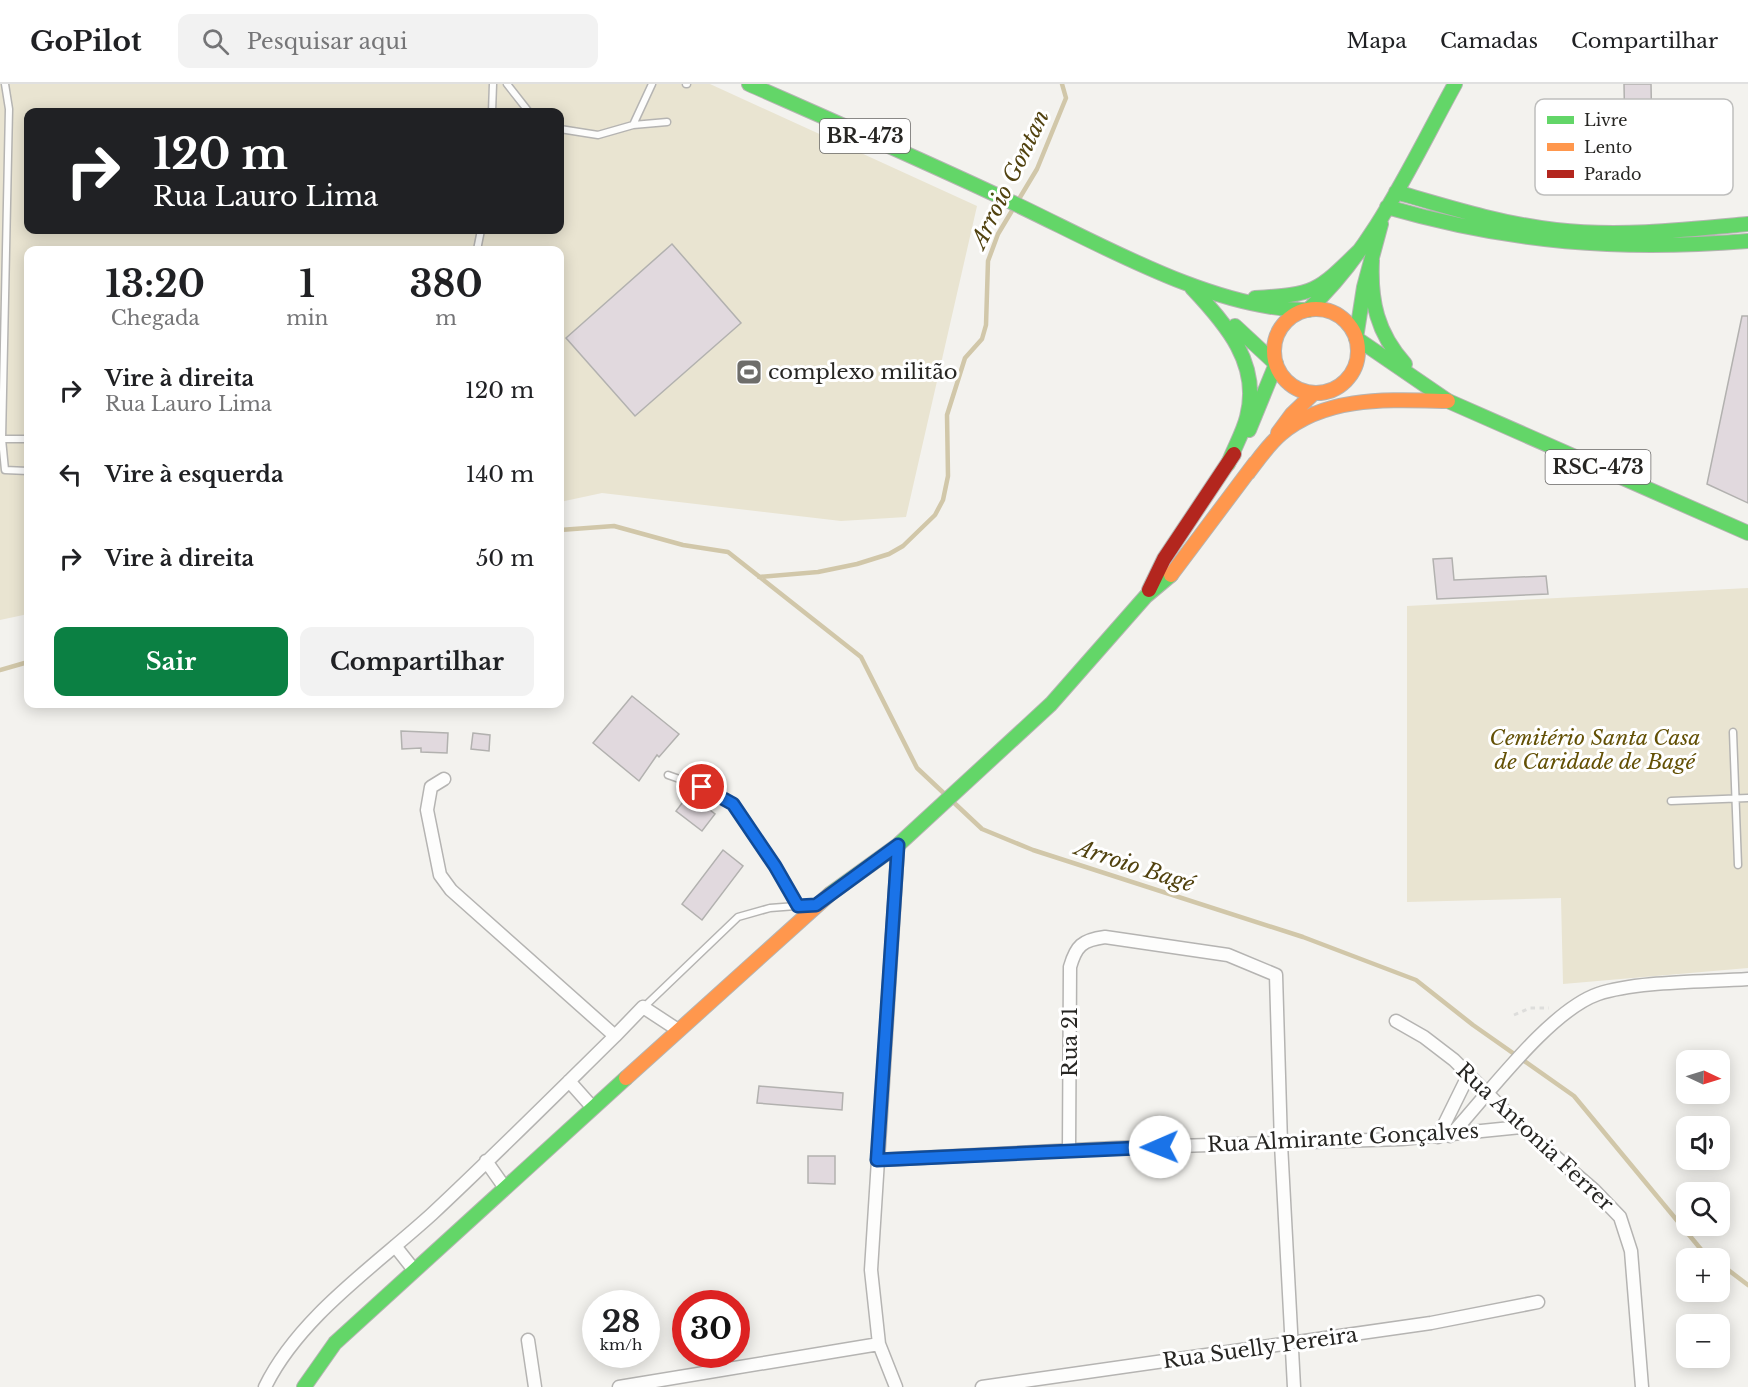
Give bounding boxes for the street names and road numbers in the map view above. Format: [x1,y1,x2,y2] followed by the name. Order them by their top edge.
[820,119,910,153] road number: BR-473
[1546,450,1650,484] road number: RSC-473
[1057,1007,1083,1077] street label: Rua 21
[1451,1057,1619,1217] street label: Rua Antonia Ferrer
[1206,1118,1480,1158] street label: Rua Almirante Gonçalves
[1161,1321,1359,1375] street label: Rua Suelly Pereira

